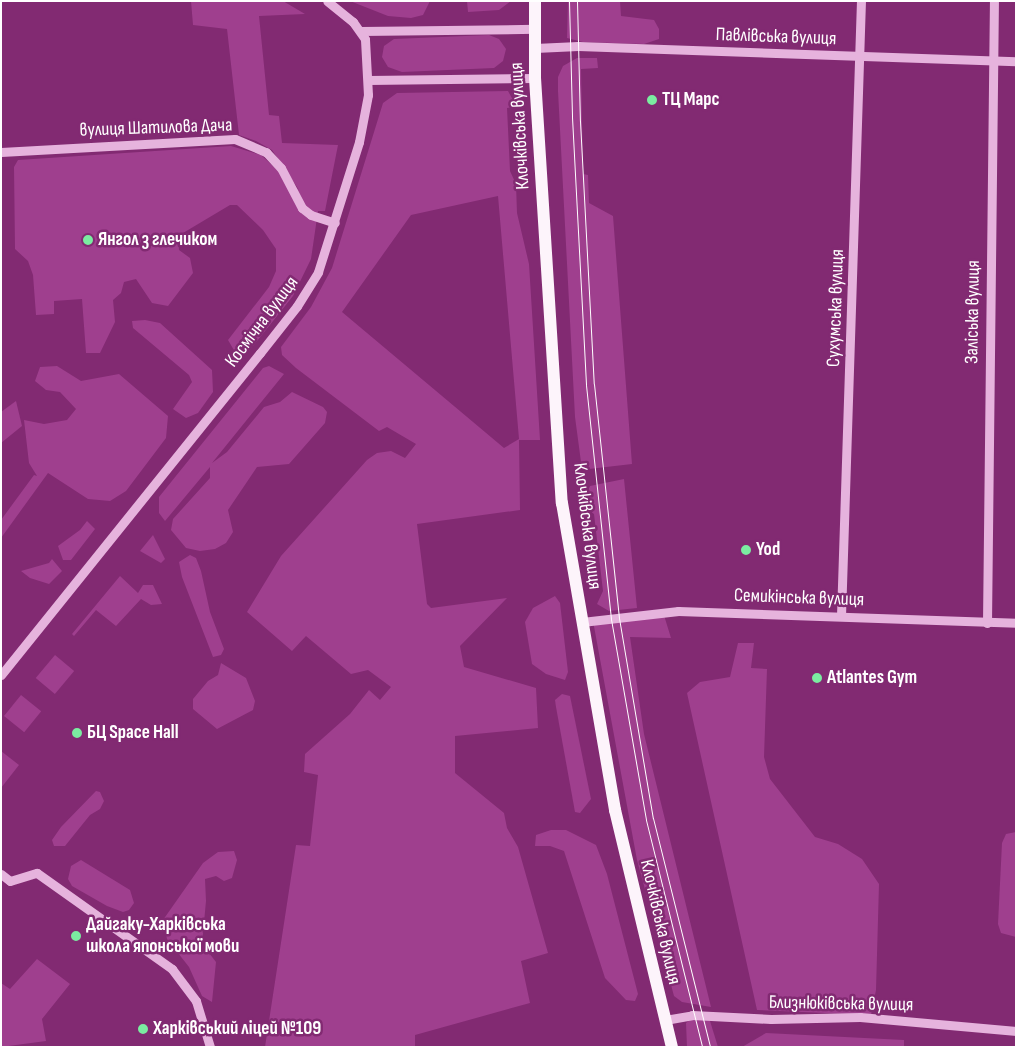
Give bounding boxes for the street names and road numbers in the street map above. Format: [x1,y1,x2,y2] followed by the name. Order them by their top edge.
[715,24,837,50] street label: Павлівська вулиця
[505,62,535,190] street label: Клочківська вулиця
[79,114,233,142] street label: вулиця Шатилова Дача
[823,249,849,367] street label: Сухумська вулиця
[961,260,985,364] street label: Заліська вулиця
[220,272,304,372] street label: Космічна вулиця
[568,461,606,591] street label: Клочківська вулиця
[734,584,864,612] street label: Семикінська вулиця
[635,857,685,987] street label: Клочківська вулиця
[769,991,913,1017] street label: Близнюківська вулиця

